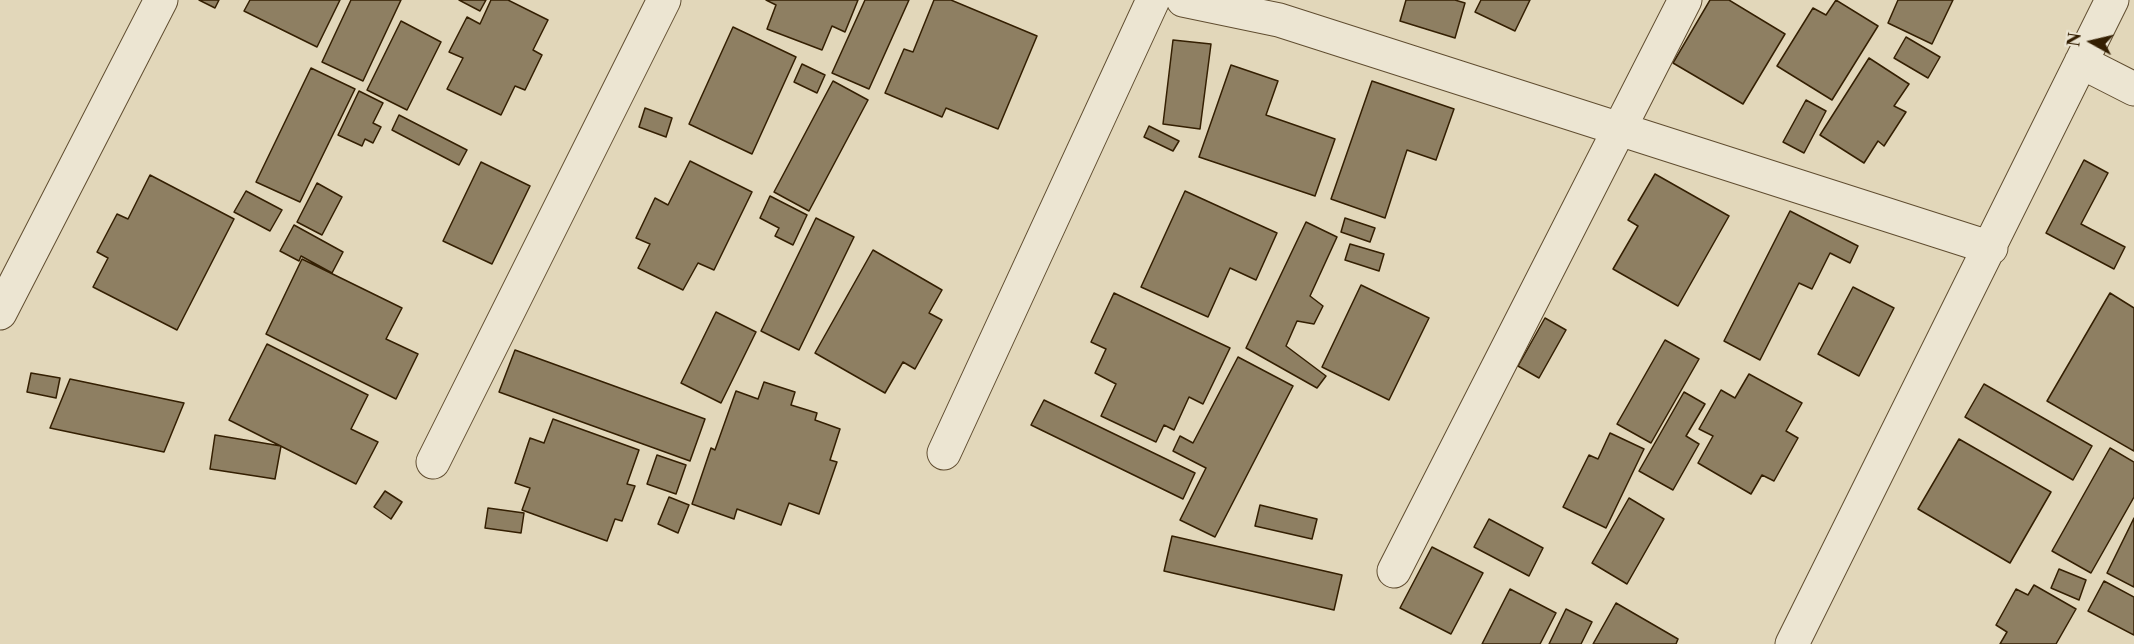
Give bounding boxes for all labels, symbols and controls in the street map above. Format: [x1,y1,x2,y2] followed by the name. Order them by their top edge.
[2062,12,2122,72] north arrow
[2063,31,2085,48] text: N

